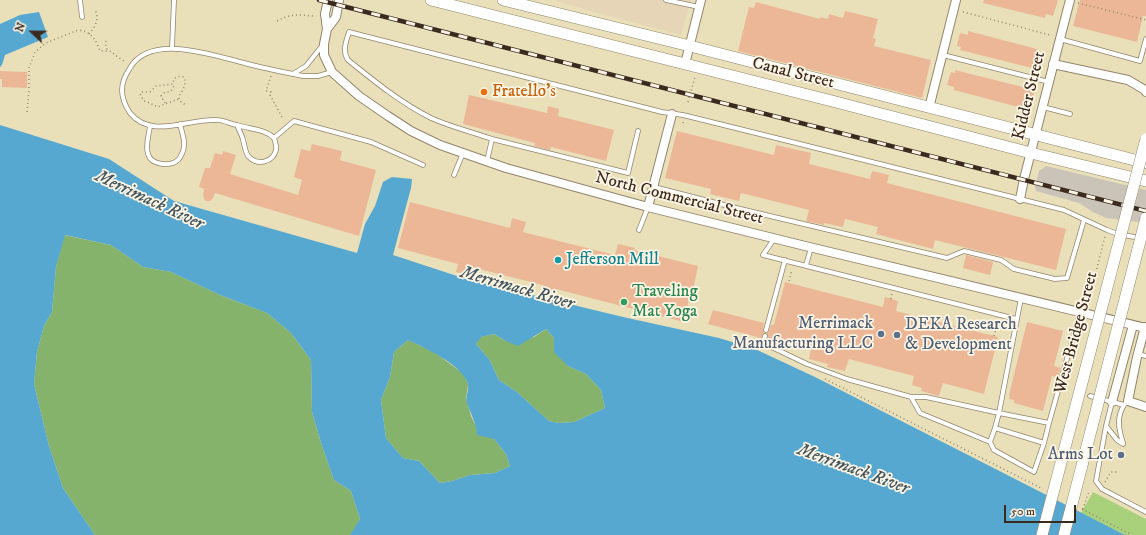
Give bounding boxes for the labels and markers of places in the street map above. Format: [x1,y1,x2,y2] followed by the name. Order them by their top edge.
[492,82,556,102] place label: Fratello's
[479,87,489,97] marker: Fratello's
[566,250,659,270] place label: Jefferson Mill
[553,255,563,265] marker: Jefferson Mill
[632,282,698,322] place label: Traveling Mat Yoga
[619,297,629,307] marker: Traveling Mat Yoga
[732,314,873,354] place label: Merrimack Manufacturing LLC
[905,315,1017,355] place label: DEKA Research & Development
[876,329,886,339] marker: Merrimack Manufacturing LLC
[892,330,902,340] marker: DEKA Research & Development
[1048,445,1113,465] place label: Arms Lot
[1116,450,1126,460] marker: Arms Lot

